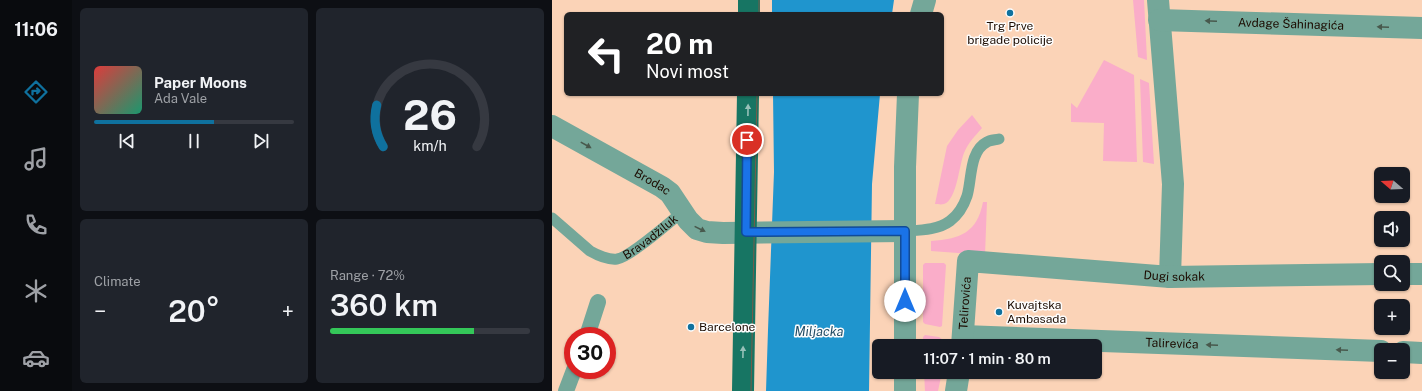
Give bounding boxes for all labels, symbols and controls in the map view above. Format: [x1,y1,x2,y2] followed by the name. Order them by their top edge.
[1005,8,1015,18] marker: Trg Prve brigade policije
[1238,15,1344,33] street label: Avdage Šahinagića
[1205,18,1217,25] one-way arrow
[14,19,58,40] text: 11:06
[967,19,1053,47] place label: Trg Prve brigade policije
[1377,23,1389,30] one-way arrow
[646,27,713,60] text: 20 m
[580,28,632,80] icon: left
[646,61,729,82] text: Novi most
[154,74,247,91] text: Paper Moons
[22,78,50,106] icon: directions
[403,90,457,139] text: 26
[154,91,207,106] text: Ada Vale
[745,103,751,116] one-way arrow
[730,123,764,157] pin
[736,129,758,151] icon: arrive
[116,130,138,152] icon: previous
[183,130,205,152] icon: pause
[250,130,272,152] icon: next
[413,137,447,154] text: km/h
[580,142,592,148] one-way arrow
[22,145,50,173] icon: music
[632,166,673,198] street label: Brodac
[1374,167,1410,203] north arrow
[1374,167,1410,379] map controls
[22,211,50,239] icon: phone
[1374,211,1410,247] button: sound
[620,212,681,262] street label: Bravadžiluk
[694,225,706,232] one-way arrow
[1374,255,1410,291] button: search
[330,268,405,283] text: Range · 72%
[1143,268,1205,284] street label: Dugi sokak
[94,274,141,289] text: Climate
[956,276,974,330] street label: Telirovića
[22,277,50,305] icon: climate
[884,280,926,322] position arrow
[330,287,438,323] text: 360 km
[168,293,220,329] text: 20°
[94,298,106,324] text: −
[282,298,294,324] text: +
[1007,298,1066,326] place label: Kuvajtska Ambasada
[1374,299,1410,335] button: +
[994,307,1004,317] marker: Kuvajtska Ambasada
[699,320,756,334] place label: Barcelone
[686,322,696,332] marker: Barcelone
[794,324,844,339] water label: Miljacka
[564,327,616,379] speed limit sign: 30
[1145,336,1199,351] street label: Talirevića
[1205,342,1218,348] one-way arrow
[1374,343,1410,379] button: −
[22,344,50,372] icon: car
[740,345,746,358] one-way arrow
[1336,346,1348,353] one-way arrow
[923,350,1051,367] text: 11:07 · 1 min · 80 m

